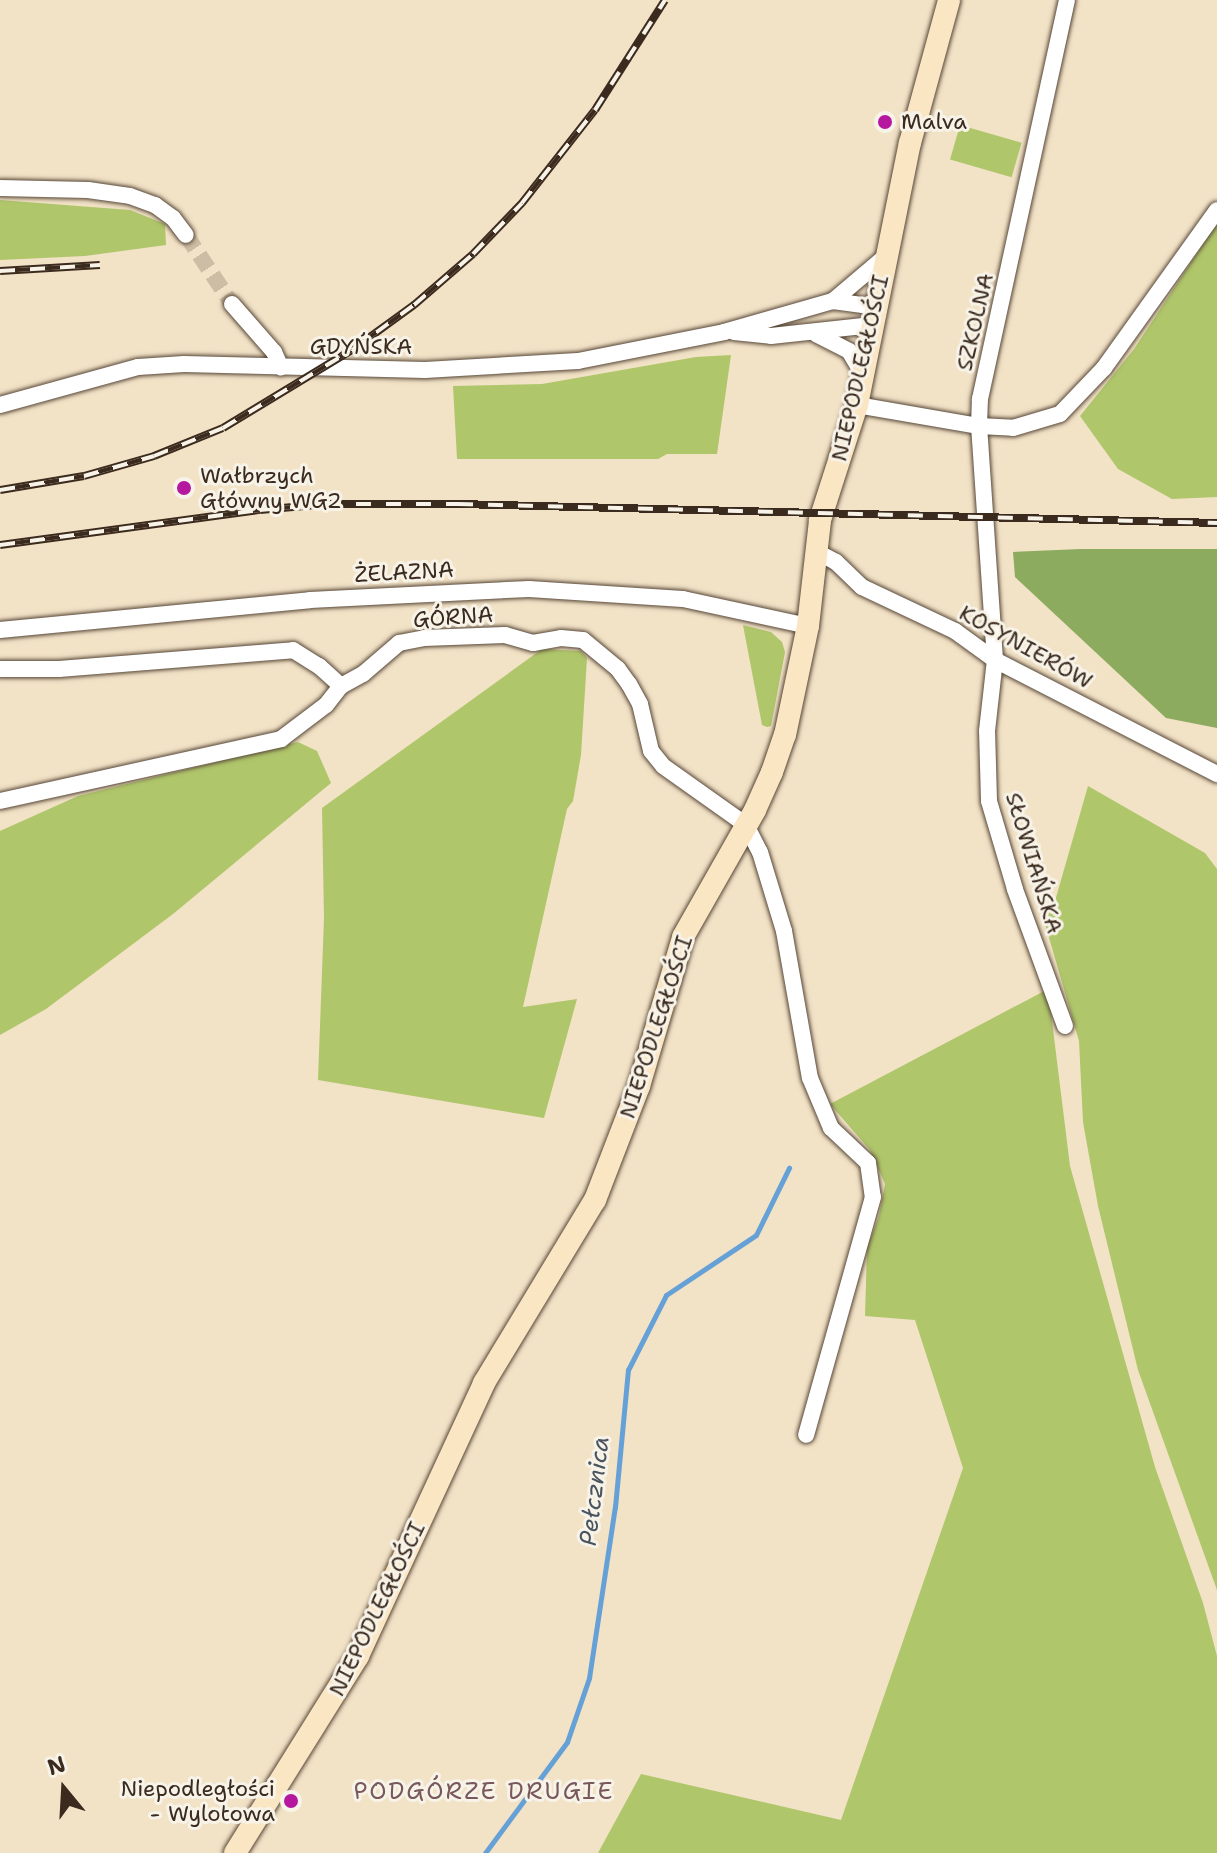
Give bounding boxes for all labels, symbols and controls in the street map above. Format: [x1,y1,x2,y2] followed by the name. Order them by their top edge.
[901,109,967,135] place label: Malva
[876,113,894,131] marker: Malva
[951,271,999,373] street label: SZKOLNA
[826,272,894,464] street label: NIEPODLEGŁOŚCI
[310,334,412,360] street label: GDYŃSKA
[200,462,342,514] place label: Wałbrzych Główny WG2
[175,479,193,497] marker: Wałbrzych Główny WG2
[354,556,454,588] street label: ŻELAZNA
[955,599,1097,695] street label: KOSYNIERÓW
[412,601,494,633] street label: GÓRNA
[1000,789,1068,937] street label: SŁOWIAŃSKA
[614,932,698,1122] street label: NIEPODLEGŁOŚCI
[574,1435,616,1547] water label: Pełcznica
[323,1518,431,1700] street label: NIEPODLEGŁOŚCI
[24,1749,104,1829] north arrow
[44,1749,69,1782] text: N
[120,1775,275,1826] place label: Niepodległości - Wylotowa
[354,1778,614,1806] district label: PODGÓRZE DRUGIE
[282,1792,300,1810] marker: Niepodległości - Wylotowa

